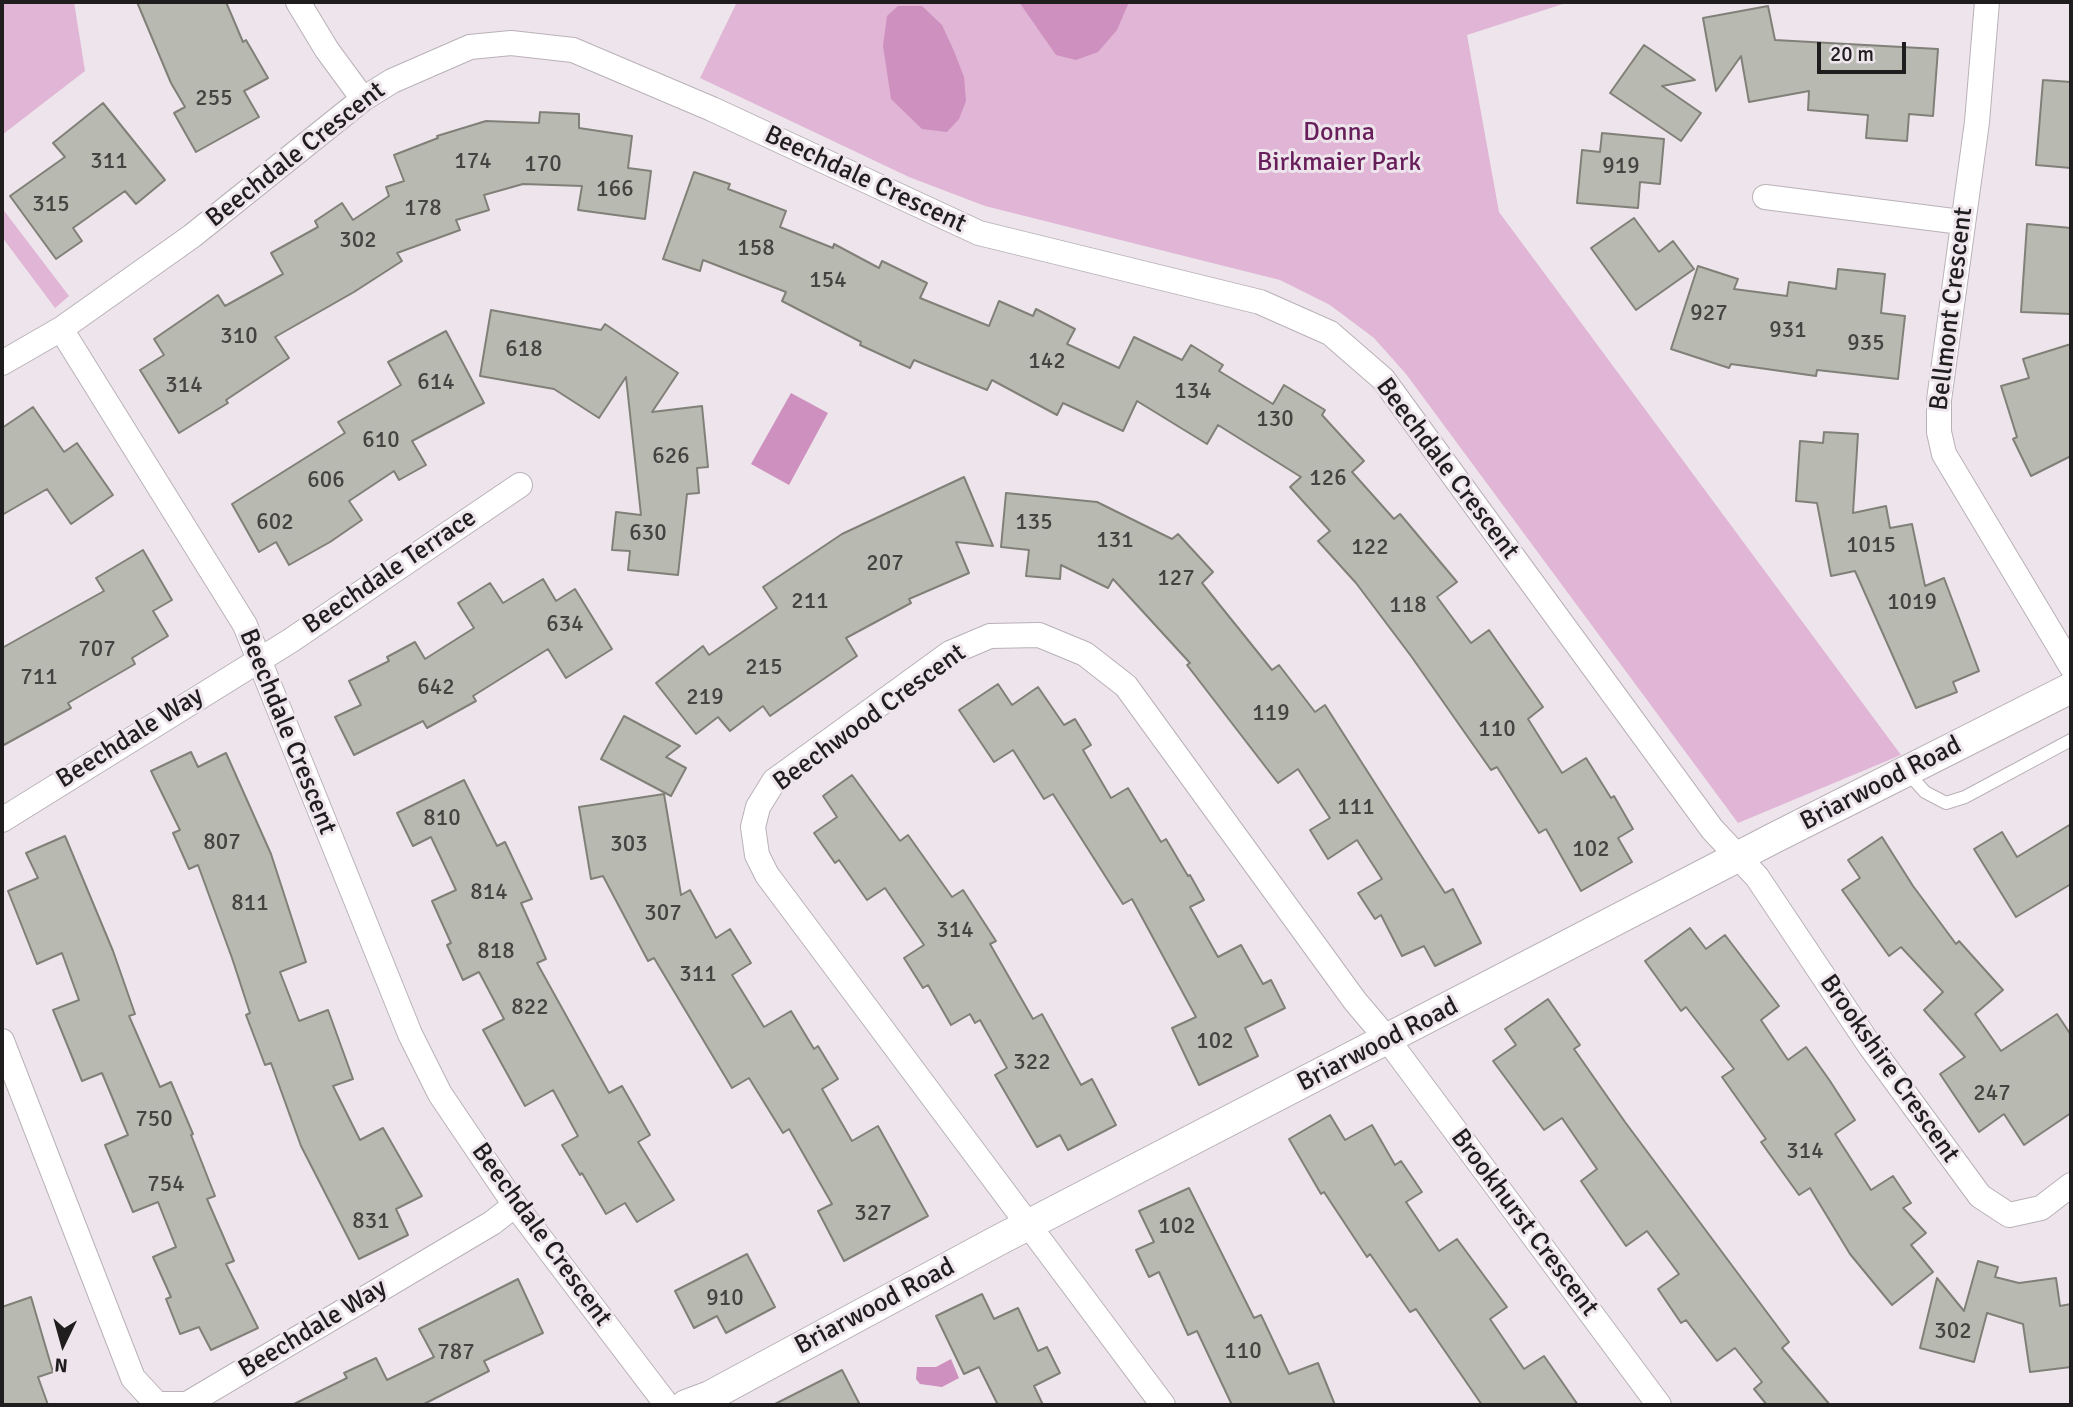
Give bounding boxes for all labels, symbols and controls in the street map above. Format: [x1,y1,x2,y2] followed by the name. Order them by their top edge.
[1821,28,1910,72] scale bar
[1830,41,1874,67] text: 20 m
[200,75,392,235] street label: Beechdale Crescent
[195,85,233,113] house number: 255
[1257,117,1421,178] park label: Donna Birkmaier Park
[759,120,971,240] street label: Beechdale Crescent
[90,148,128,176] house number: 311
[454,148,492,176] house number: 174
[524,151,562,179] house number: 170
[1602,153,1640,181] house number: 919
[596,176,634,204] house number: 166
[32,191,70,219] house number: 315
[404,195,442,223] house number: 178
[1924,206,1980,412] street label: Bellmont Crescent
[339,227,377,255] house number: 302
[737,235,775,263] house number: 158
[809,267,847,295] house number: 154
[1690,300,1728,328] house number: 927
[1769,317,1807,345] house number: 931
[220,323,258,351] house number: 310
[1847,330,1885,358] house number: 935
[505,336,543,364] house number: 618
[1028,348,1066,376] house number: 142
[417,369,455,397] house number: 614
[165,372,203,400] house number: 314
[1369,372,1525,566] street label: Beechdale Crescent
[1174,378,1212,406] house number: 134
[1256,406,1294,434] house number: 130
[362,427,400,455] house number: 610
[652,443,690,471] house number: 626
[1309,465,1347,493] house number: 126
[307,467,345,495] house number: 606
[298,503,482,641] street label: Beechdale Terrace
[256,509,294,537] house number: 602
[1015,509,1053,537] house number: 135
[629,520,667,548] house number: 630
[1096,527,1134,555] house number: 131
[1846,532,1896,560] house number: 1015
[1351,534,1389,562] house number: 122
[866,550,904,578] house number: 207
[1157,565,1195,593] house number: 127
[791,588,829,616] house number: 211
[1887,589,1937,617] house number: 1019
[1389,592,1427,620] house number: 118
[546,611,584,639] house number: 634
[232,625,342,839] street label: Beechdale Crescent
[78,636,116,664] house number: 707
[768,638,972,798] street label: Beechwood Crescent
[745,654,783,682] house number: 215
[20,664,58,692] house number: 711
[417,674,455,702] house number: 642
[51,680,209,796] street label: Beechdale Way
[686,684,724,712] house number: 219
[1252,700,1290,728] house number: 119
[1478,716,1516,744] house number: 110
[1795,730,1967,838] street label: Briarwood Road
[1337,794,1375,822] house number: 111
[423,805,461,833] house number: 810
[203,829,241,857] house number: 807
[610,831,648,859] house number: 303
[1572,836,1610,864] house number: 102
[470,879,508,907] house number: 814
[231,890,269,918] house number: 811
[644,900,682,928] house number: 307
[936,917,974,945] house number: 314
[477,938,515,966] house number: 818
[679,961,717,989] house number: 311
[1812,969,1966,1169] street label: Brookshire Crescent
[1292,991,1464,1099] street label: Briarwood Road
[511,994,549,1022] house number: 822
[1196,1028,1234,1056] house number: 102
[1013,1049,1051,1077] house number: 322
[1973,1080,2011,1108] house number: 247
[135,1106,173,1134] house number: 750
[1443,1123,1605,1323] street label: Brookhurst Crescent
[464,1137,618,1333] street label: Beechdale Crescent
[1786,1138,1824,1166] house number: 314
[147,1171,185,1199] house number: 754
[854,1200,892,1228] house number: 327
[352,1208,390,1236] house number: 831
[1158,1213,1196,1241] house number: 102
[790,1252,960,1362] street label: Briarwood Road
[233,1273,393,1385] street label: Beechdale Way
[706,1285,744,1313] house number: 910
[28,1309,98,1379] north arrow
[1934,1318,1972,1346] house number: 302
[1224,1338,1262,1366] house number: 110
[437,1339,475,1367] house number: 787
[54,1352,69,1377] text: N

